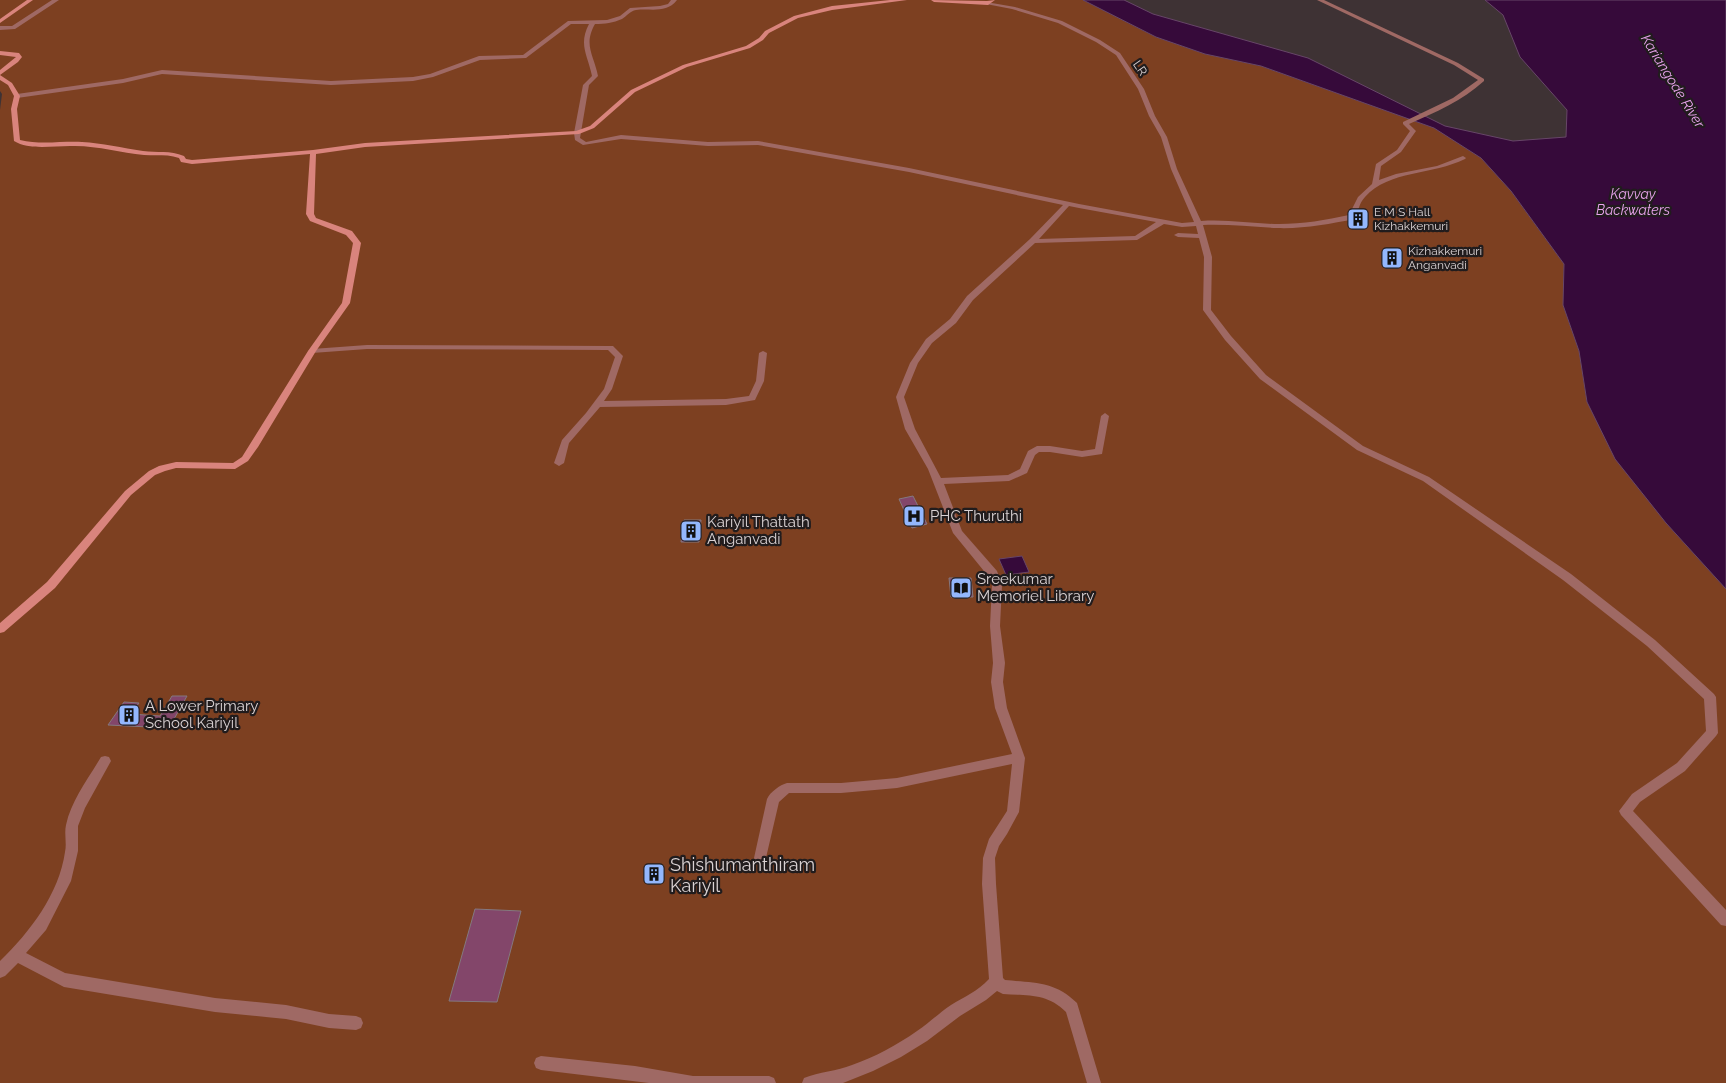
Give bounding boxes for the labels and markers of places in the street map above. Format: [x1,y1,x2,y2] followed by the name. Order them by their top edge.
[1374,205,1448,233] place label: E M S Hall Kizhakkemuri
[1346,207,1370,231] building icon: E M S Hall Kizhakkemuri
[1408,244,1482,272] place label: Kizhakkemuri Anganvadi
[1380,246,1404,270] building icon: Kizhakkemuri Anganvadi
[902,504,926,528] hospital icon: PHC Thuruthi
[930,507,1022,525] place label: PHC Thuruthi
[707,513,810,548] place label: Kariyil Thattath Anganvadi
[679,519,703,543] building icon: Kariyil Thattath Anganvadi
[977,570,1094,605] place label: Sreekumar Memoriel Library
[949,576,973,600] library icon: Sreekumar Memoriel Library
[145,697,258,732] place label: A Lower Primary School Kariyil
[117,703,141,727] building icon: A Lower Primary School Kariyil
[670,854,815,896] place label: Shishumanthiram Kariyil
[642,862,666,886] building icon: Shishumanthiram Kariyil

